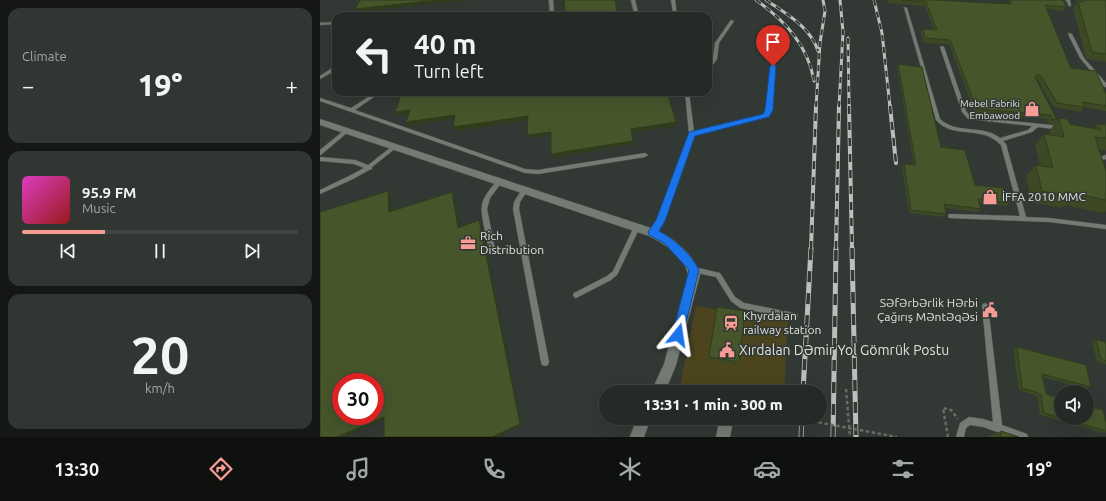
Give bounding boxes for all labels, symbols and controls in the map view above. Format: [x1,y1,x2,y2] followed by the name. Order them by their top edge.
[756,25,790,66] pin
[348,28,400,80] icon: left
[414,28,476,59] text: 40 m
[762,31,784,53] icon: arrive
[22,49,67,63] text: Climate
[414,61,484,81] text: Turn left
[138,68,182,102] text: 19°
[22,73,34,98] text: −
[286,73,298,98] text: +
[960,98,1020,121] place label: Mebel Fabriki Embawood
[1023,100,1041,118] shop icon: Mebel Fabriki Embawood
[82,184,136,201] text: 95.9 FM
[981,188,999,206] shop icon: İFFA 2010 MMC
[1002,190,1086,203] place label: İFFA 2010 MMC
[82,201,116,215] text: Music
[480,229,544,256] place label: Rich Distribution
[459,234,477,252] office icon: Rich Distribution
[57,240,79,262] icon: previous
[149,240,171,262] icon: pause
[241,240,263,262] icon: next
[877,296,978,323] place label: Səfərbərlik Hərbi Çağırış Məntəqəsi
[981,301,999,319] public building icon: Səfərbərlik Hərbi Çağırış Məntəqəsi
[743,309,821,336] place label: Khyrdalan railway station
[657,314,699,356] position arrow
[722,314,740,332] station icon: Khyrdalan railway station
[131,326,189,384] text: 20
[718,341,736,359] public building icon: Xırdalan Dəmir Yol Gömrük Postu
[739,342,949,358] place label: Xırdalan Dəmir Yol Gömrük Postu
[332,373,384,425] speed limit sign: 30
[145,381,175,395] text: km/h
[1054,385,1094,425] map controls
[1054,385,1094,425] button: sound
[643,396,783,413] text: 13:31 · 1 min · 300 m
[207,455,235,483] icon: directions
[344,455,372,483] icon: music
[480,455,508,483] icon: phone
[616,455,644,483] icon: climate
[753,455,781,483] icon: car
[889,455,917,483] icon: filters
[54,459,99,479] text: 13:30
[1025,459,1052,479] text: 19°

